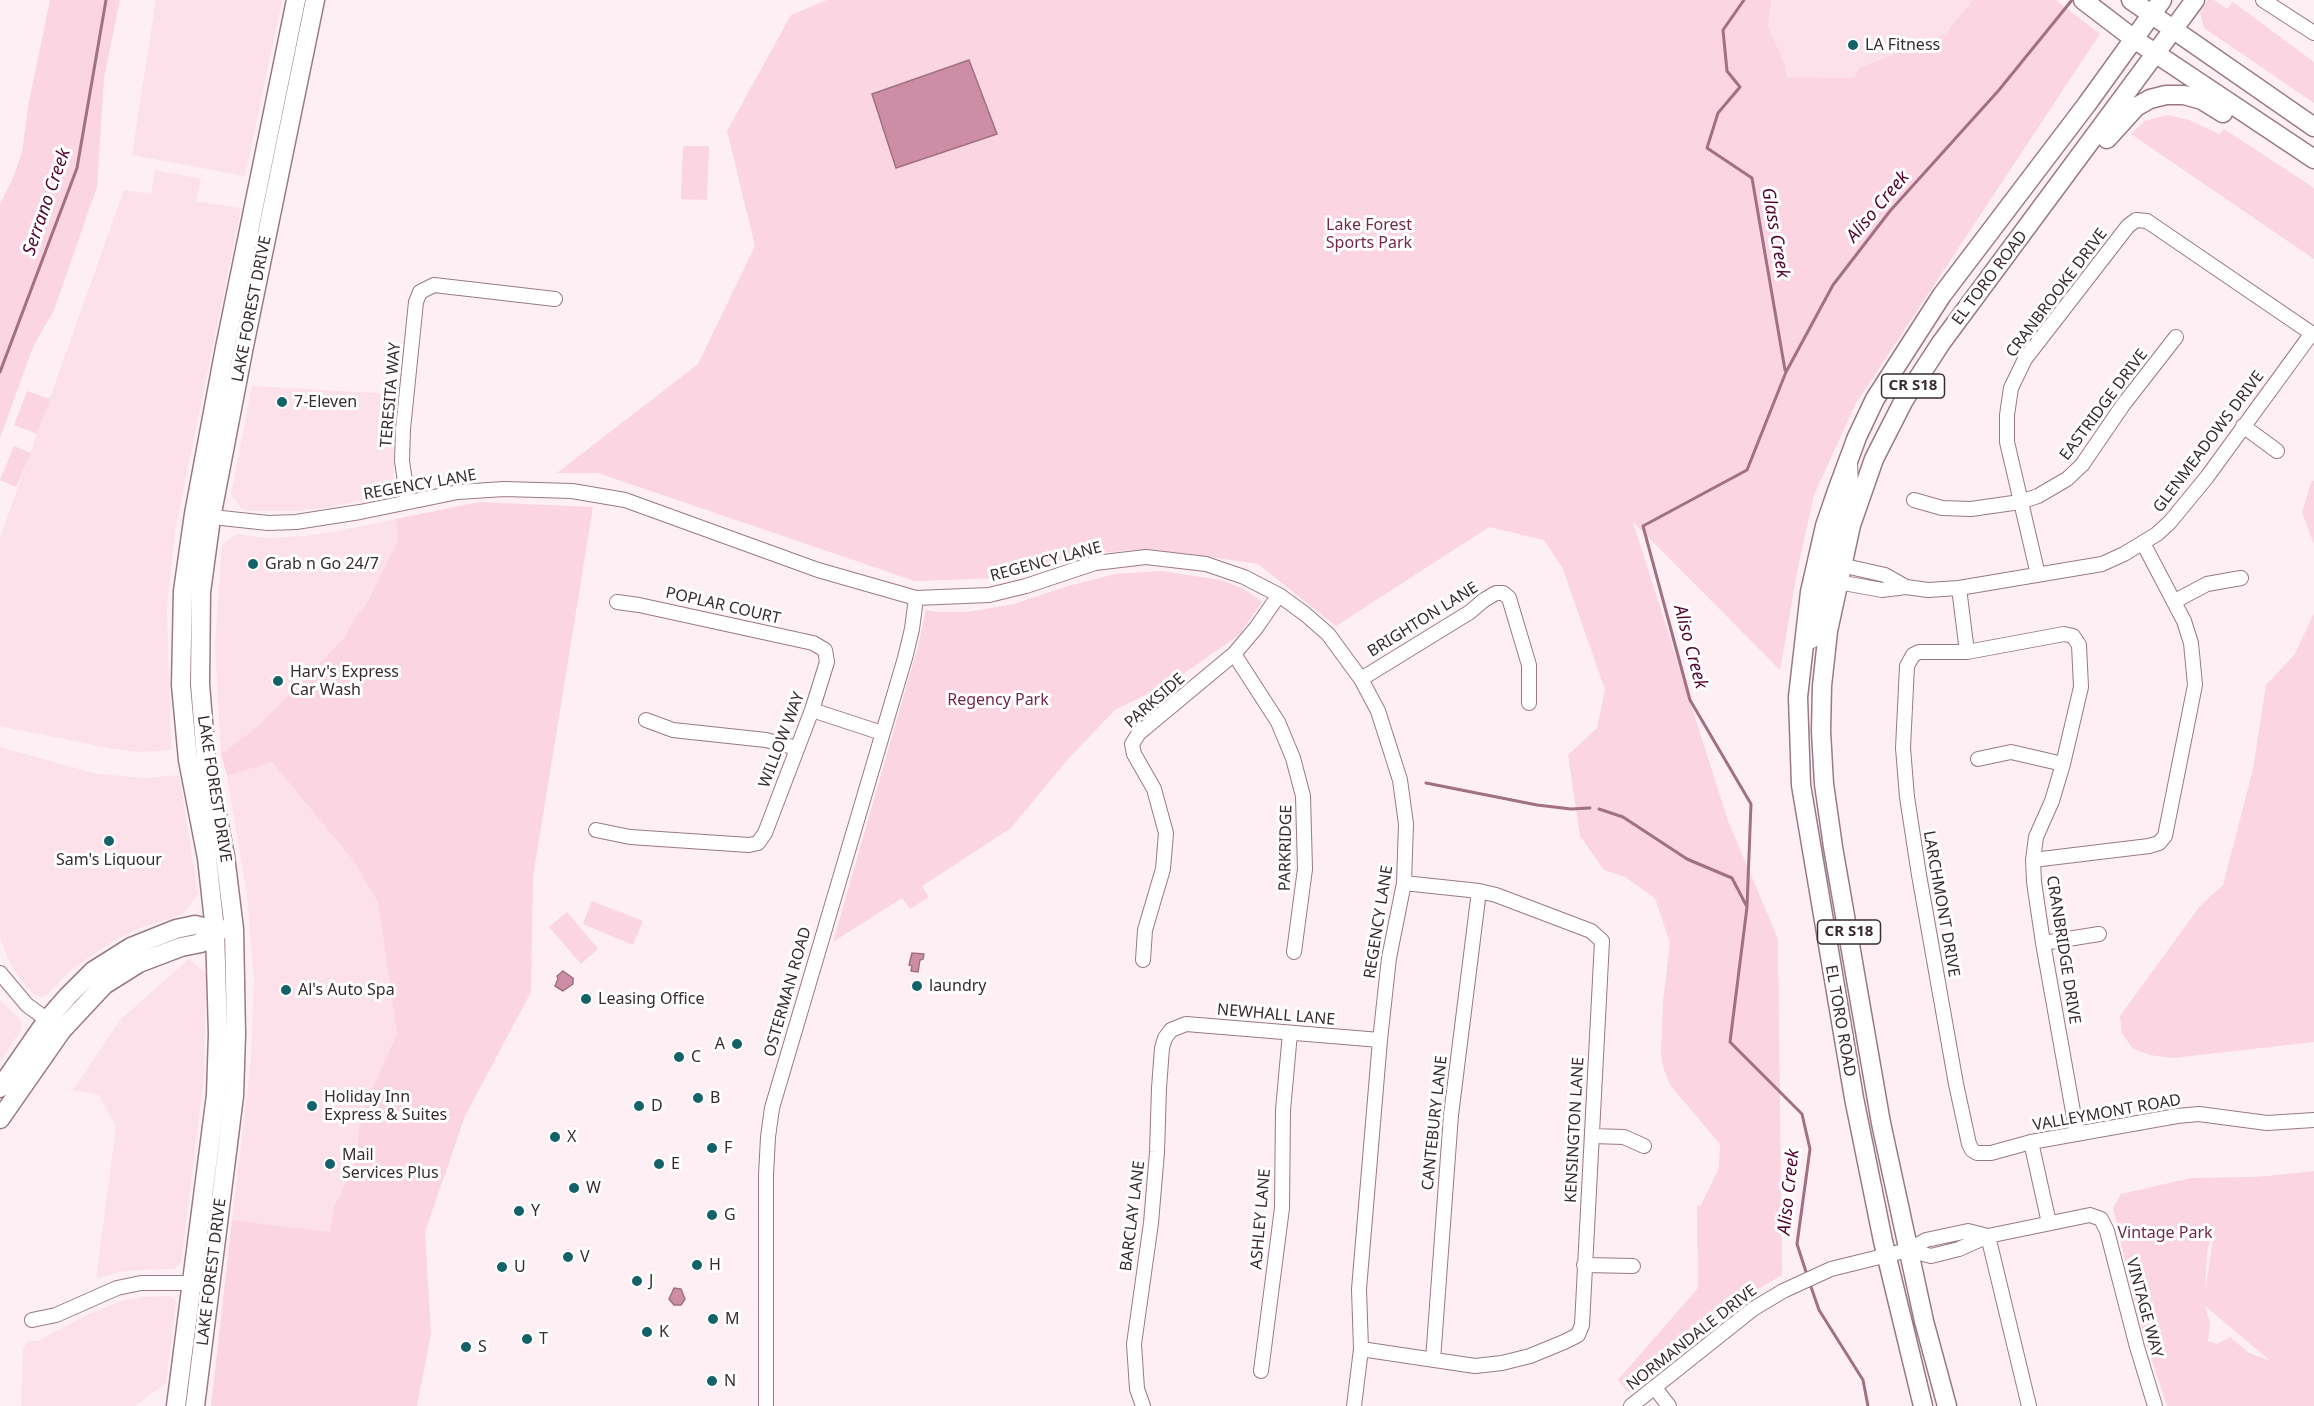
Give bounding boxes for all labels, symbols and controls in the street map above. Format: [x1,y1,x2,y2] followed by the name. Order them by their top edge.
[1865,35,1940,55] place label: LA Fitness
[1846,38,1860,52] marker: LA Fitness
[19,146,75,258] water label: Serrano Creek
[1842,167,1914,247] water label: Aliso Creek
[1756,186,1794,280] water label: Glass Creek
[1326,215,1412,253] park label: Lake Forest Sports Park
[2002,225,2112,361] street label: CRANBROOKE DRIVE
[1948,227,2032,329] street label: EL TORO ROAD
[228,234,276,384] street label: LAKE FOREST DRIVE
[377,342,405,448] street label: TERESITA WAY
[2056,346,2152,464] street label: EASTRIDGE DRIVE
[2150,367,2268,517] street label: GLENMEADOWS DRIVE
[1882,374,1944,398] road number: CR S18
[294,392,357,412] place label: 7-Eleven
[275,395,289,409] marker: 7-Eleven
[362,466,478,504] street label: REGENCY LANE
[988,538,1104,586] street label: REGENCY LANE
[265,554,379,574] place label: Grab n Go 24/7
[246,557,260,571] marker: Grab n Go 24/7
[1364,578,1482,662] street label: BRIGHTON LANE
[664,583,782,629] street label: POPLAR COURT
[1668,603,1712,691] water label: Aliso Creek
[290,662,399,700] place label: Harv's Express Car Wash
[1121,670,1189,732] street label: PARKSIDE
[271,674,285,688] marker: Harv's Express Car Wash
[755,690,809,790] street label: WILLOW WAY
[947,690,1049,710] park label: Regency Park
[193,714,235,864] street label: LAKE FOREST DRIVE
[1276,805,1296,891] street label: PARKRIDGE
[1919,829,1963,979] street label: LARCHMONT DRIVE
[102,834,116,848] marker: Sam's Liquour
[56,850,162,870] place label: Sam's Liquour
[1361,864,1397,980] street label: REGENCY LANE
[2042,874,2084,1026] street label: CRANBRIDGE DRIVE
[1818,920,1880,944] road number: CR S18
[760,925,816,1059] street label: OSTERMAN ROAD
[1821,964,1859,1078] street label: EL TORO ROAD
[929,976,986,996] place label: laundry
[910,979,924,993] marker: laundry
[298,980,395,1000] place label: Al's Auto Spa
[279,983,293,997] marker: Al's Auto Spa
[598,989,704,1009] place label: Leasing Office
[579,992,593,1006] marker: Leasing Office
[1216,1000,1336,1030] street label: NEWHALL LANE
[715,1034,725,1054] place label: A
[730,1037,744,1051] marker: A
[691,1047,701,1067] place label: C
[672,1050,686,1064] marker: C
[1418,1055,1452,1191] street label: CANTEBURY LANE
[1562,1057,1588,1203] street label: KENSINGTON LANE
[324,1087,447,1125] place label: Holiday Inn Express & Suites
[710,1088,720,1108] place label: B
[691,1091,705,1105] marker: B
[2031,1091,2183,1135] street label: VALLEYMONT ROAD
[651,1096,663,1116] place label: D
[305,1099,319,1113] marker: Holiday Inn Express & Suites
[632,1099,646,1113] marker: D
[567,1127,576,1147] place label: X
[548,1130,562,1144] marker: X
[724,1138,732,1158] place label: F
[705,1141,719,1155] marker: F
[342,1145,439,1183] place label: Mail Services Plus
[1774,1148,1804,1236] water label: Aliso Creek
[671,1154,680,1174] place label: E
[323,1157,337,1171] marker: Mail Services Plus
[652,1157,666,1171] marker: E
[1117,1160,1149,1272] street label: BARCLAY LANE
[1247,1168,1275,1270] street label: ASHLEY LANE
[586,1178,601,1198] place label: W
[567,1181,581,1195] marker: W
[193,1197,231,1347] street label: LAKE FOREST DRIVE
[531,1201,540,1221] place label: Y
[512,1204,526,1218] marker: Y
[724,1205,736,1225] place label: G
[705,1208,719,1222] marker: G
[2117,1223,2213,1243] park label: Vintage Park
[580,1247,590,1267] place label: V
[561,1250,575,1264] marker: V
[709,1255,721,1275] place label: H
[2122,1256,2166,1360] street label: VINTAGE WAY
[514,1257,526,1277] place label: U
[690,1258,704,1272] marker: H
[495,1260,509,1274] marker: U
[649,1271,653,1291] place label: J
[630,1274,644,1288] marker: J
[1623,1281,1761,1395] street label: NORMANDALE DRIVE
[725,1309,740,1329] place label: M
[706,1312,720,1326] marker: M
[659,1322,669,1342] place label: K
[640,1325,654,1339] marker: K
[539,1329,548,1349] place label: T
[520,1332,534,1346] marker: T
[478,1337,487,1357] place label: S
[459,1340,473,1354] marker: S
[724,1371,736,1391] place label: N
[705,1374,719,1388] marker: N

